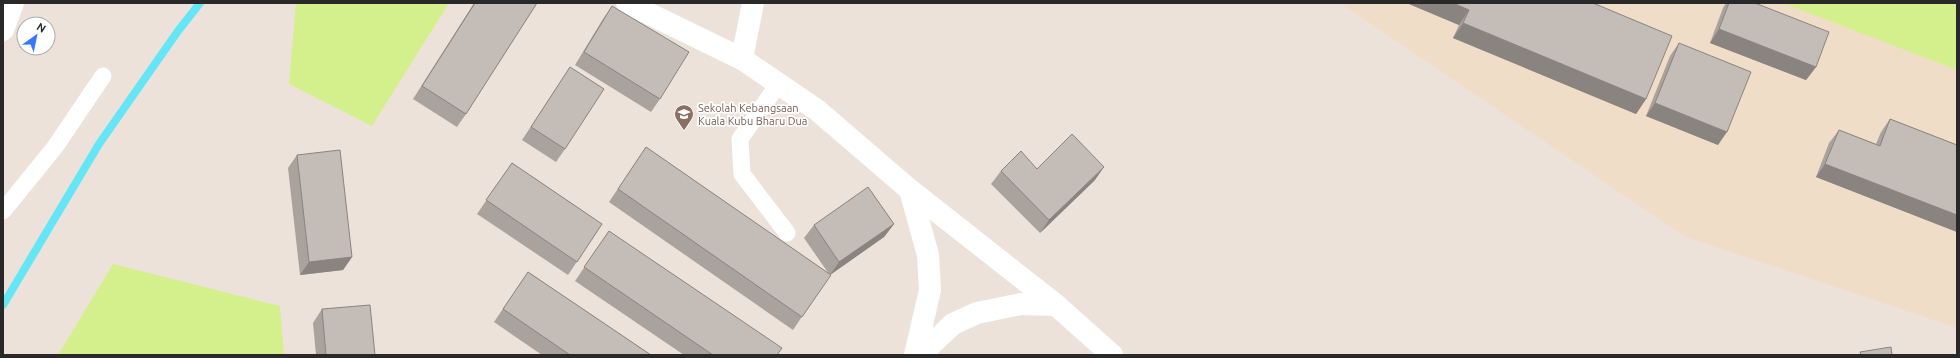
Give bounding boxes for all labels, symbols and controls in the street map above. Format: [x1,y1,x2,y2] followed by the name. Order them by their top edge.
[16,16,56,56] north arrow
[35,20,48,35] text: N
[698,102,807,127] place label: Sekolah Kebangsaan Kuala Kubu Bharu Dua
[673,103,695,131] school or university icon: Sekolah Kebangsaan Kuala Kubu Bharu Dua

